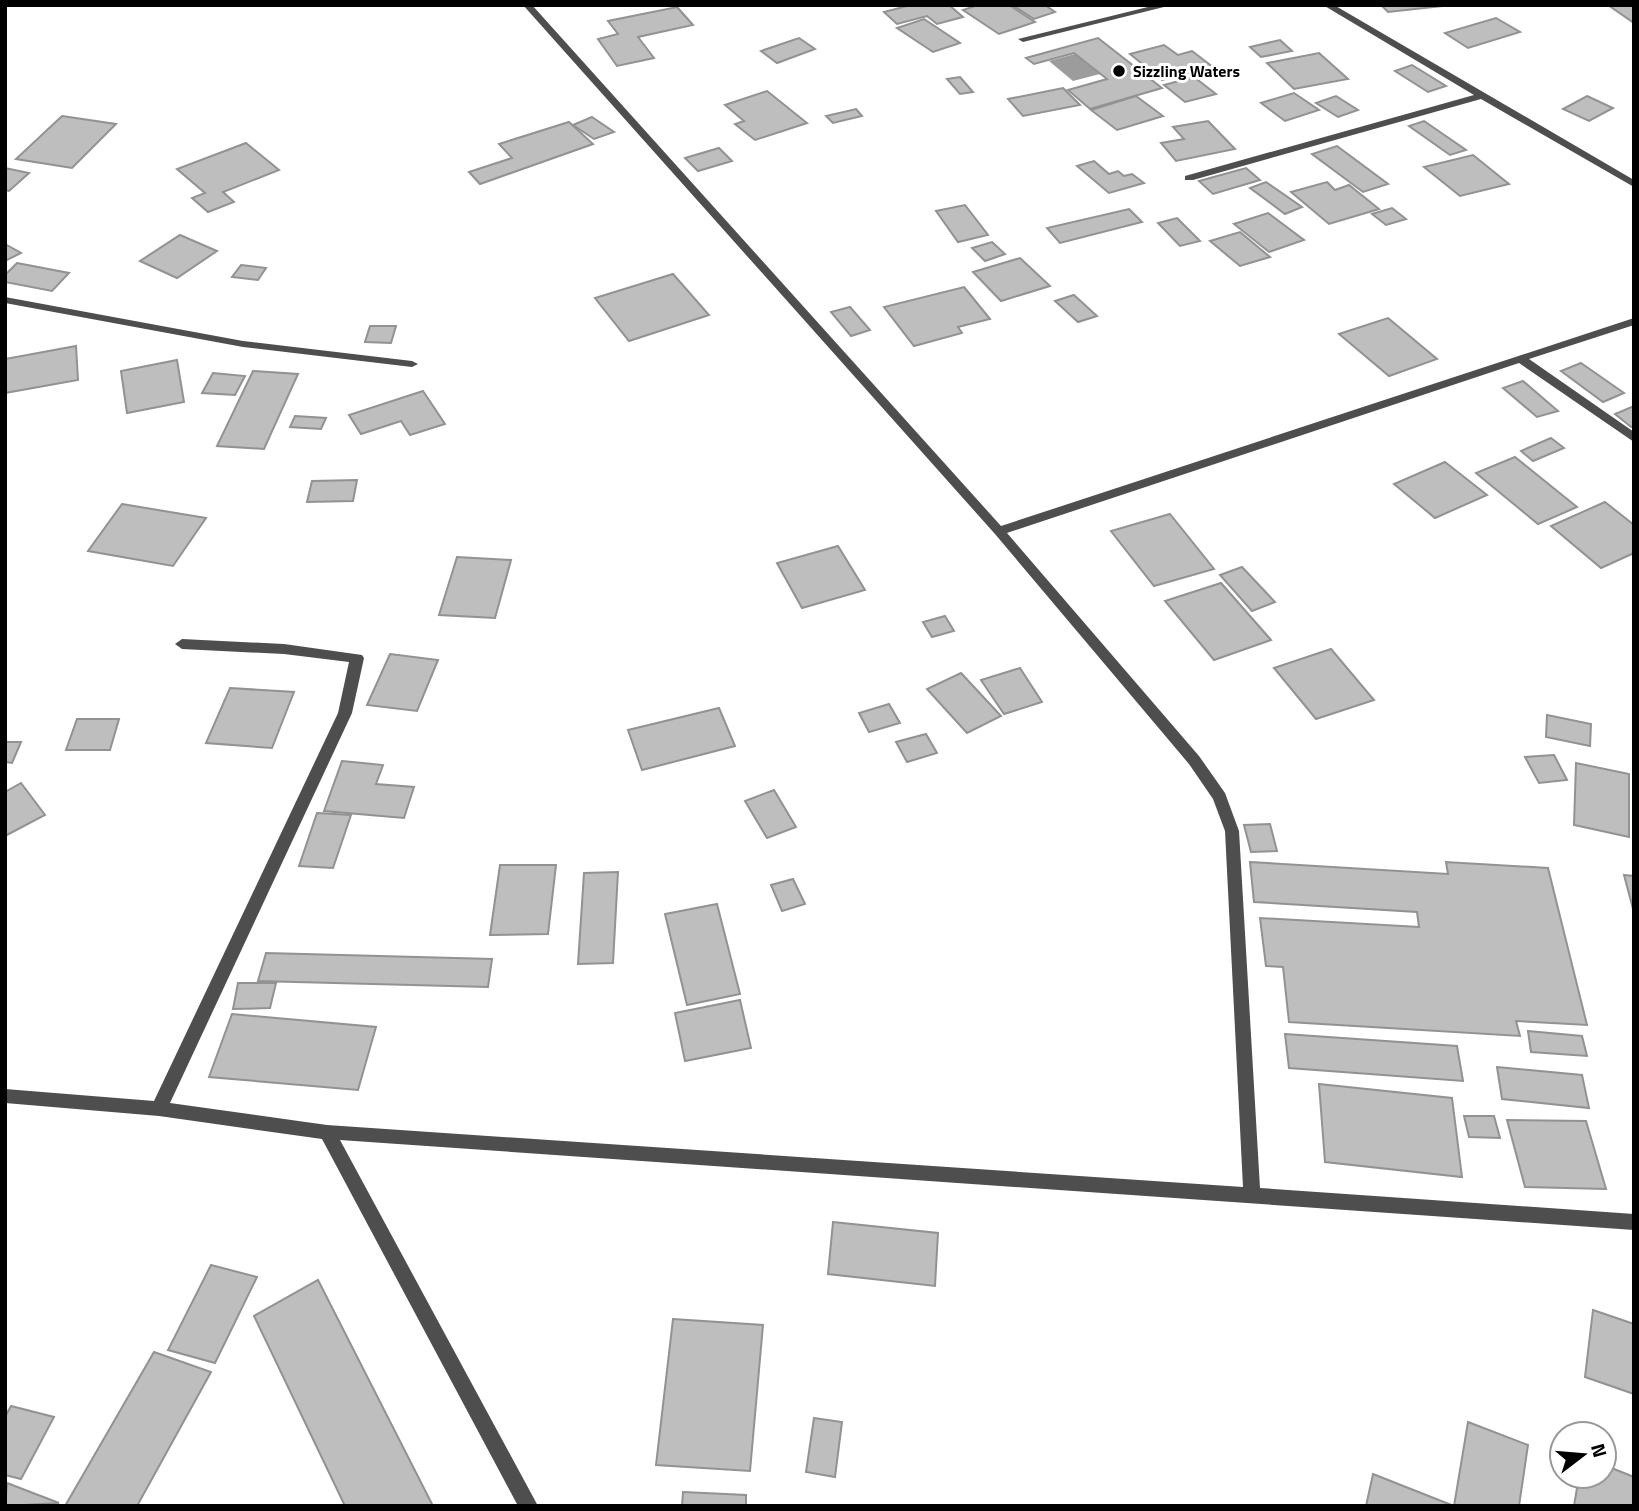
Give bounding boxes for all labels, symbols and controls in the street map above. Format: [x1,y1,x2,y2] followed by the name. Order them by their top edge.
[1133,59,1240,83] place label: Sizzling Waters
[1111,63,1127,79] marker: Sizzling Waters
[1548,1420,1618,1490] north arrow
[1584,1440,1616,1461] text: N

